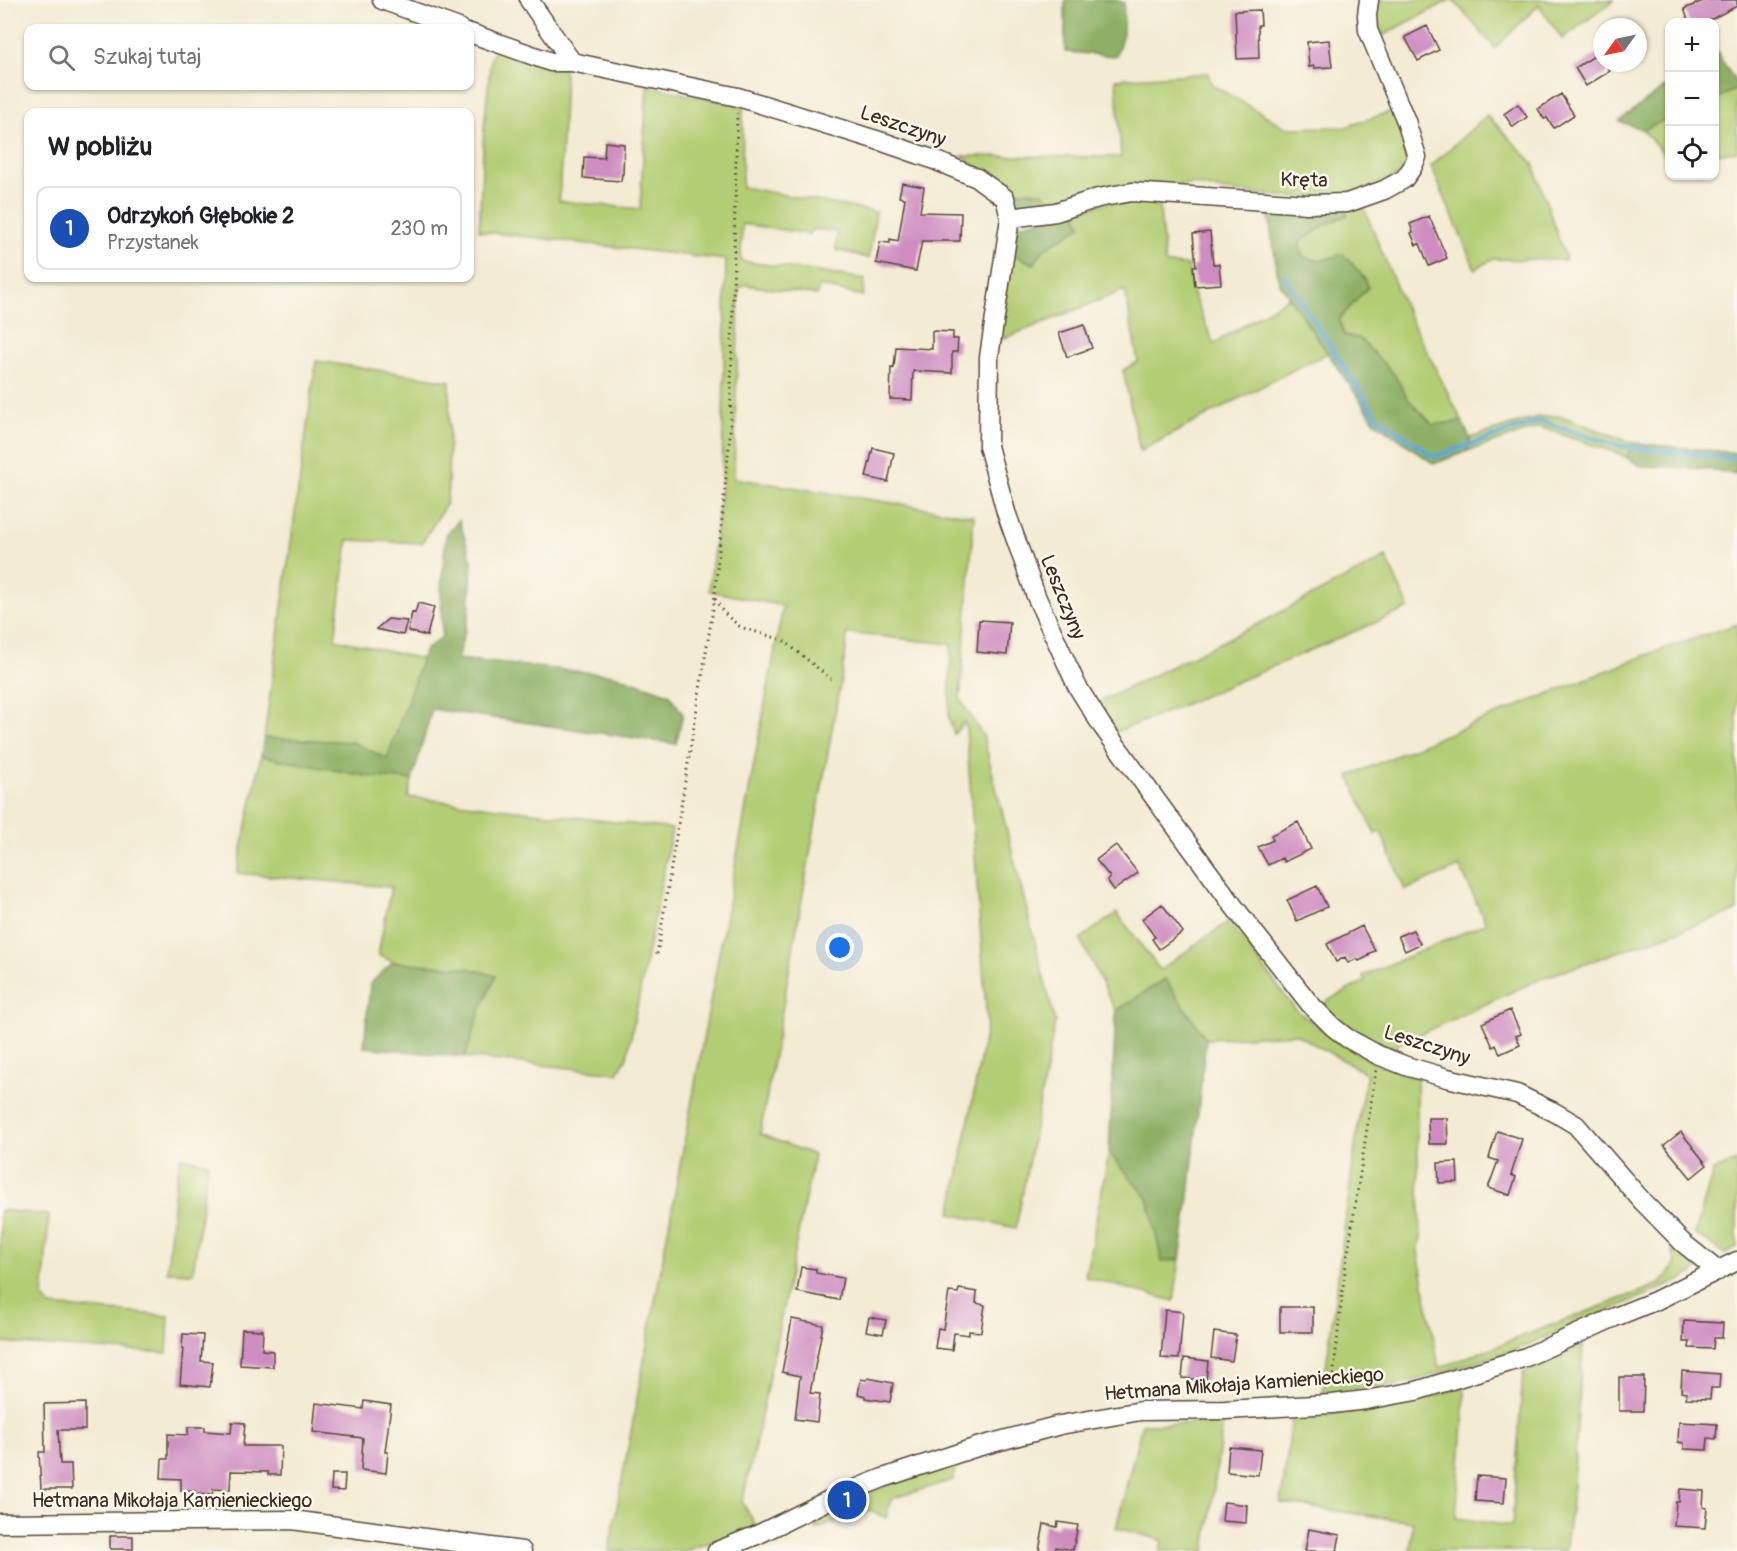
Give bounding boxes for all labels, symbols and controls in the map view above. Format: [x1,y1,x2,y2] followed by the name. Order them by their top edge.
[1593,18,1647,72] north arrow
[1665,18,1719,180] map controls
[1665,18,1719,72] button: +
[24,24,474,90] search box
[45,41,78,74] icon: search
[93,43,202,71] text: Szukaj tutaj
[1665,72,1719,126] button: −
[857,100,950,152] street label: Leszczyny
[1665,126,1719,180] button: locate
[48,131,152,163] text: W pobliżu
[1280,167,1328,193] street label: Kręta
[107,202,294,230] text: Odrzykoń Głębokie 2
[66,216,73,241] text: 1
[391,216,448,241] text: 230 m
[107,230,199,255] text: Przystanek
[1035,551,1091,643] street label: Leszczyny
[825,933,854,962] your location
[1381,1019,1474,1071] street label: Leszczyny
[1103,1362,1385,1406] street label: Hetmana Mikołaja Kamienieckiego
[828,1478,866,1522] pin: 1
[32,1488,312,1513] street label: Hetmana Mikołaja Kamienieckiego

